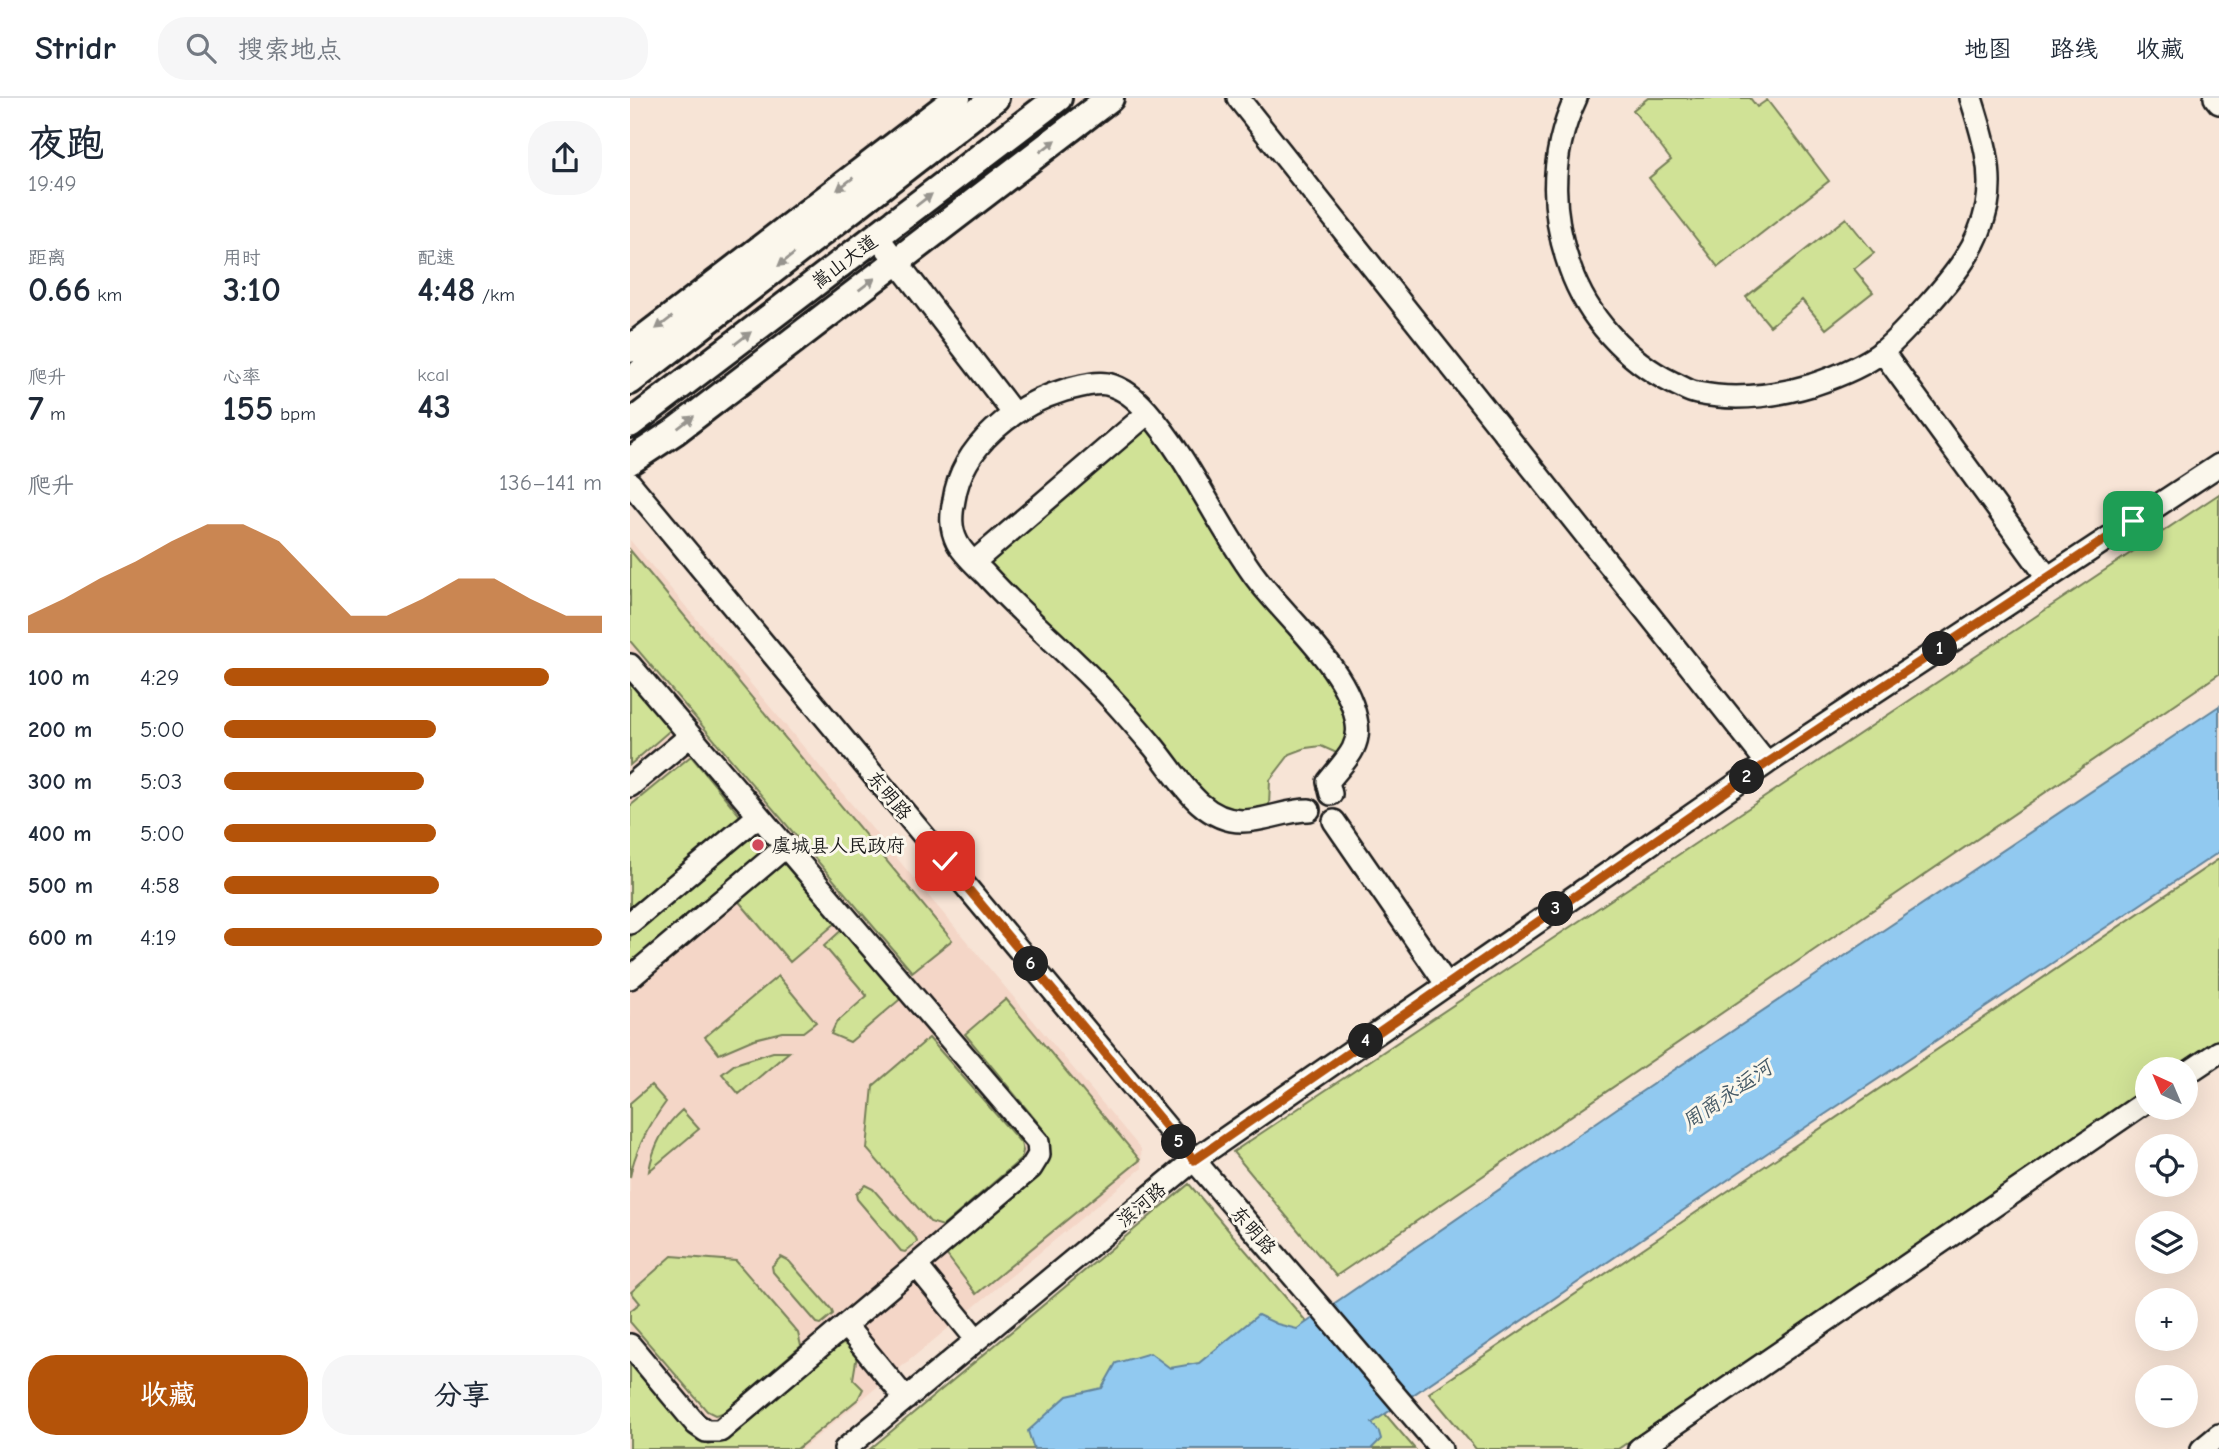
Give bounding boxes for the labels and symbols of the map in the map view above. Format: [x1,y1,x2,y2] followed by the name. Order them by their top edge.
[1038,138,1056,153] one-way arrow
[836,177,854,191] one-way arrow
[914,193,932,208] one-way arrow
[808,230,882,293] street label: 嵩山大道
[777,252,795,266] one-way arrow
[858,277,876,291] one-way arrow
[656,315,674,330] one-way arrow
[734,331,752,345] one-way arrow
[677,415,695,430] one-way arrow
[2103,491,2163,551] pin
[1922,632,1958,666] pin: 1
[1730,760,1764,794] pin: 2
[862,767,916,825] street label: 东明路
[915,831,975,891] pin
[772,835,905,857] place label: 虞城县人民政府
[750,837,766,853] marker: 虞城县人民政府
[1538,892,1574,926] pin: 3
[1014,946,1048,982] pin: 6
[1348,1024,1384,1058] pin: 4
[1677,1053,1779,1135] water label: 周商永运河
[2135,1057,2198,1120] north arrow
[1162,1124,1196,1160] pin: 5
[1113,1178,1171,1232] street label: 滨河路
[1226,1202,1280,1259] street label: 东明路

